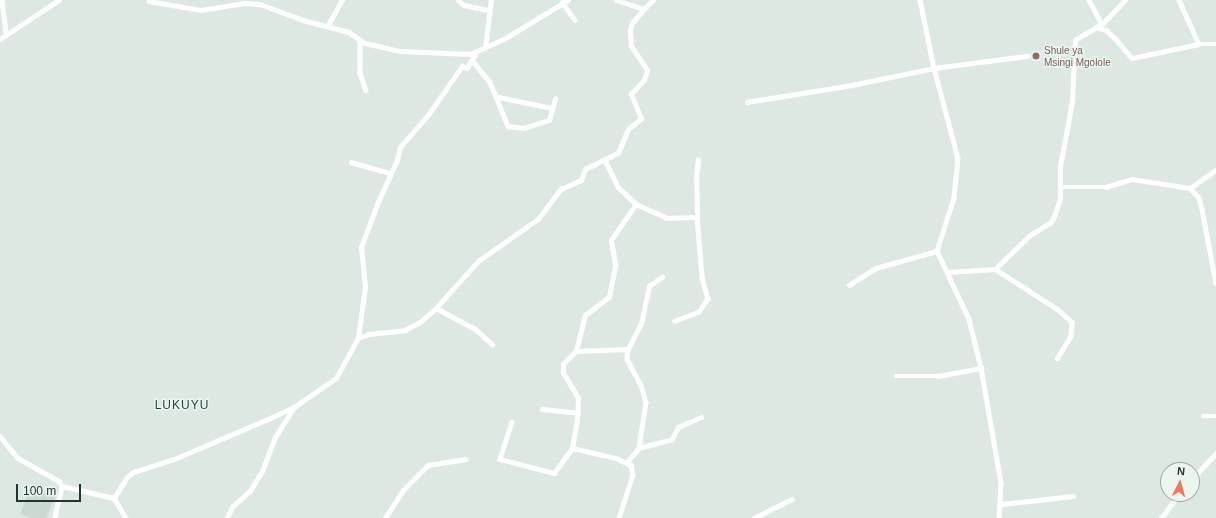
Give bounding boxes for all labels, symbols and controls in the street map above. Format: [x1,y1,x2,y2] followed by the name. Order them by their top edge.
[1044,44,1111,68] place label: Shule ya Msingi Mgolole
[1031,51,1041,61] marker: Shule ya Msingi Mgolole
[155,399,209,413] district label: LUKUYU
[1160,462,1200,502] north arrow
[1177,465,1186,477] text: N
[18,476,83,502] scale bar
[23,484,56,498] text: 100 m

